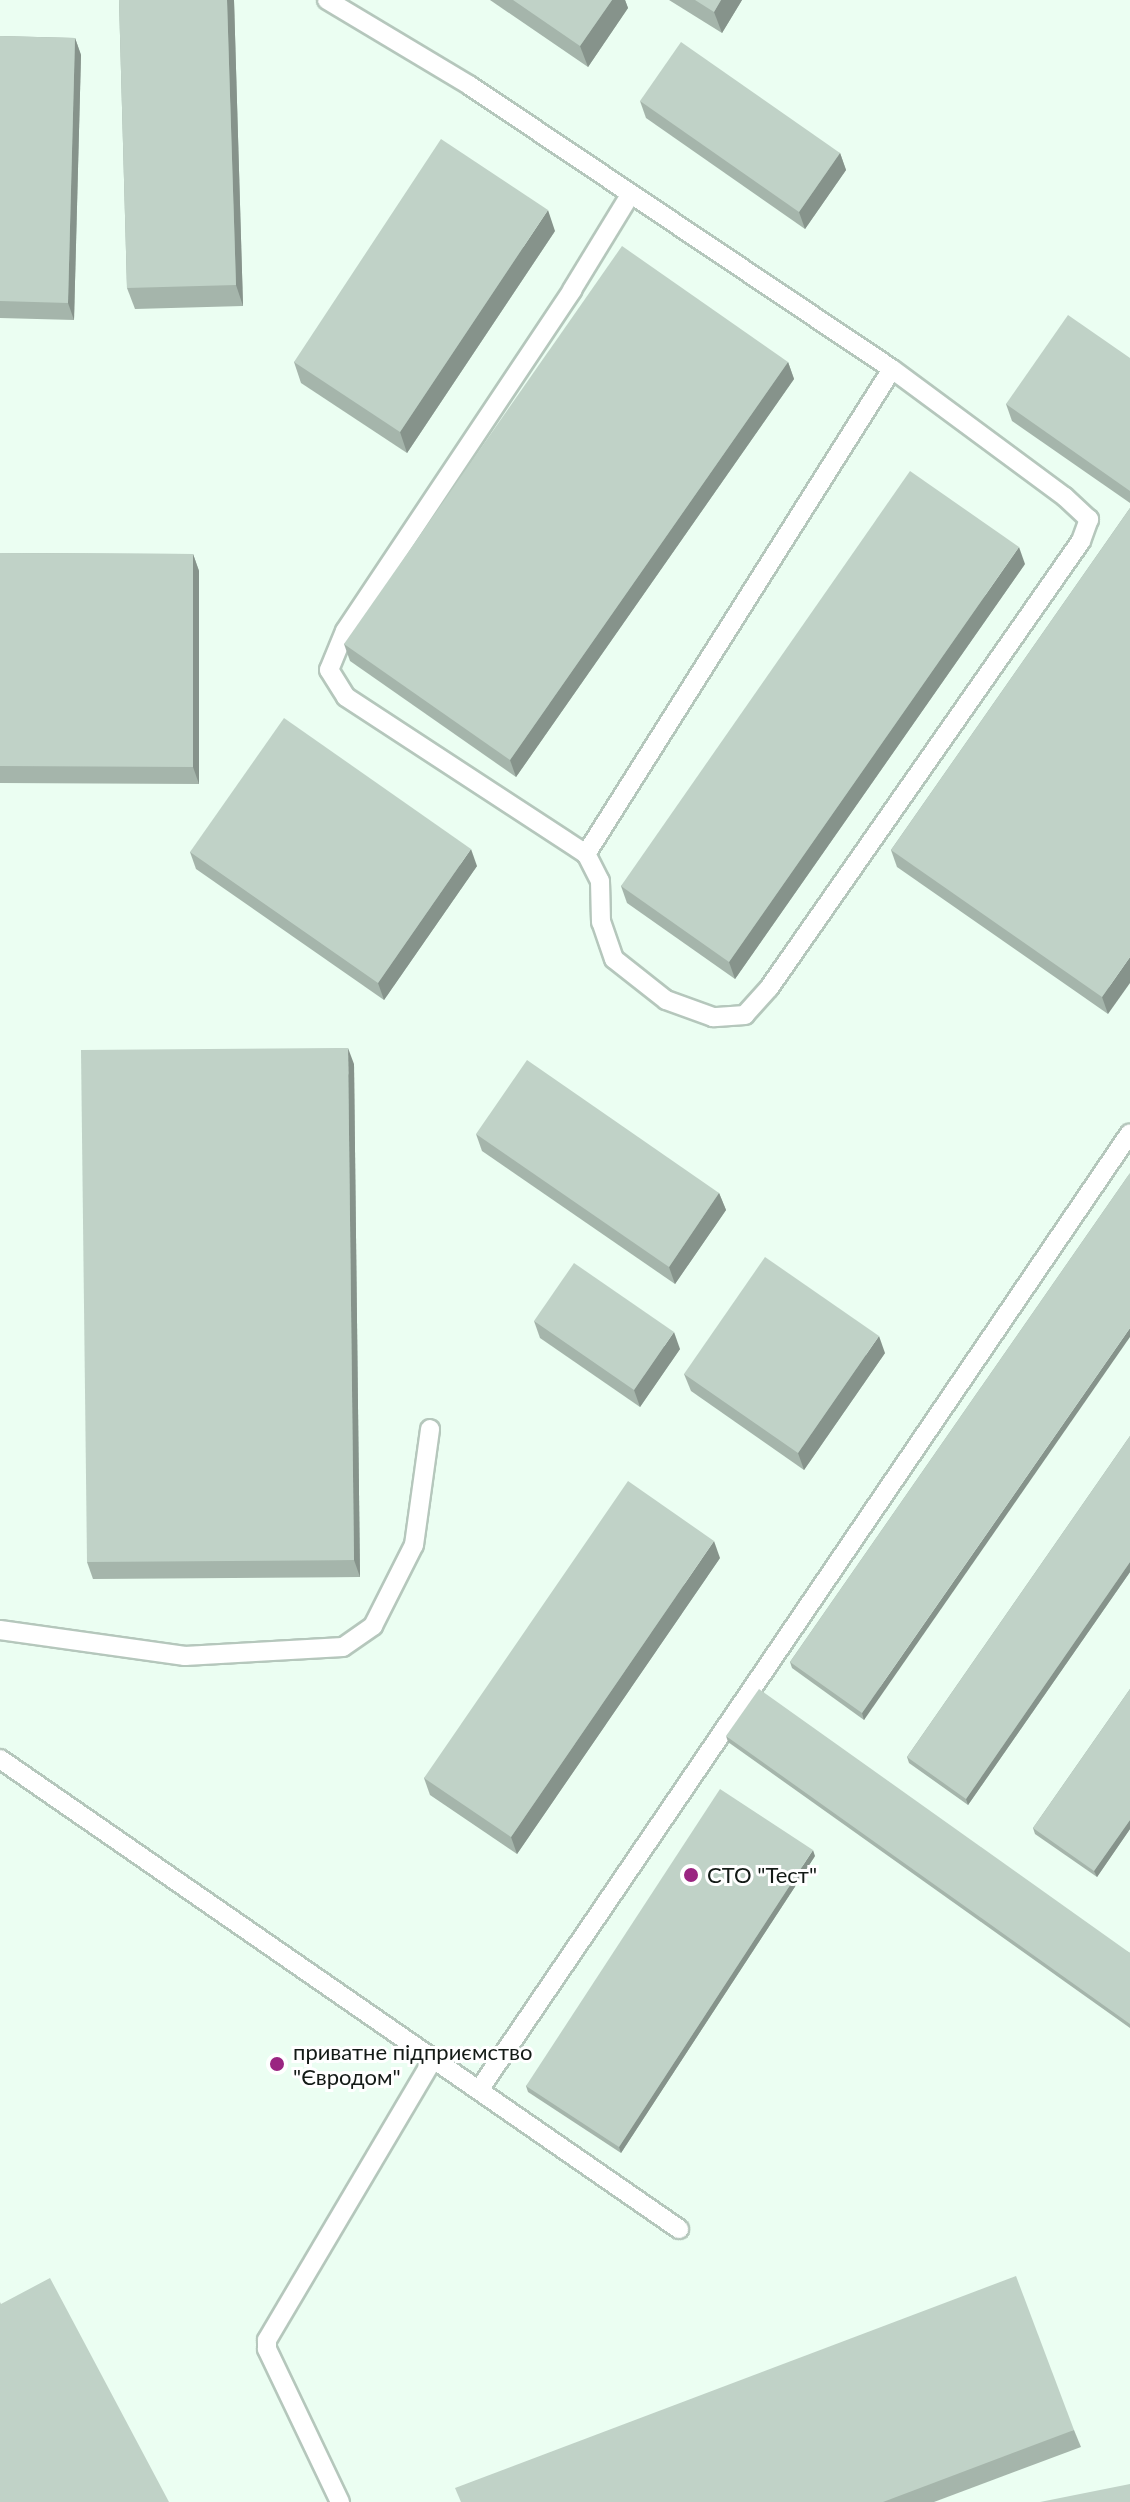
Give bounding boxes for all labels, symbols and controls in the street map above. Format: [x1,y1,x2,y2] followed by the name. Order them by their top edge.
[707,1862,817,1888] place label: СТО "Тест"
[682,1866,700,1884] marker: СТО "Тест"
[293,2038,532,2090] place label: приватне підприємство "Євродом"
[268,2055,286,2073] marker: приватне підприємство "Євродом"

